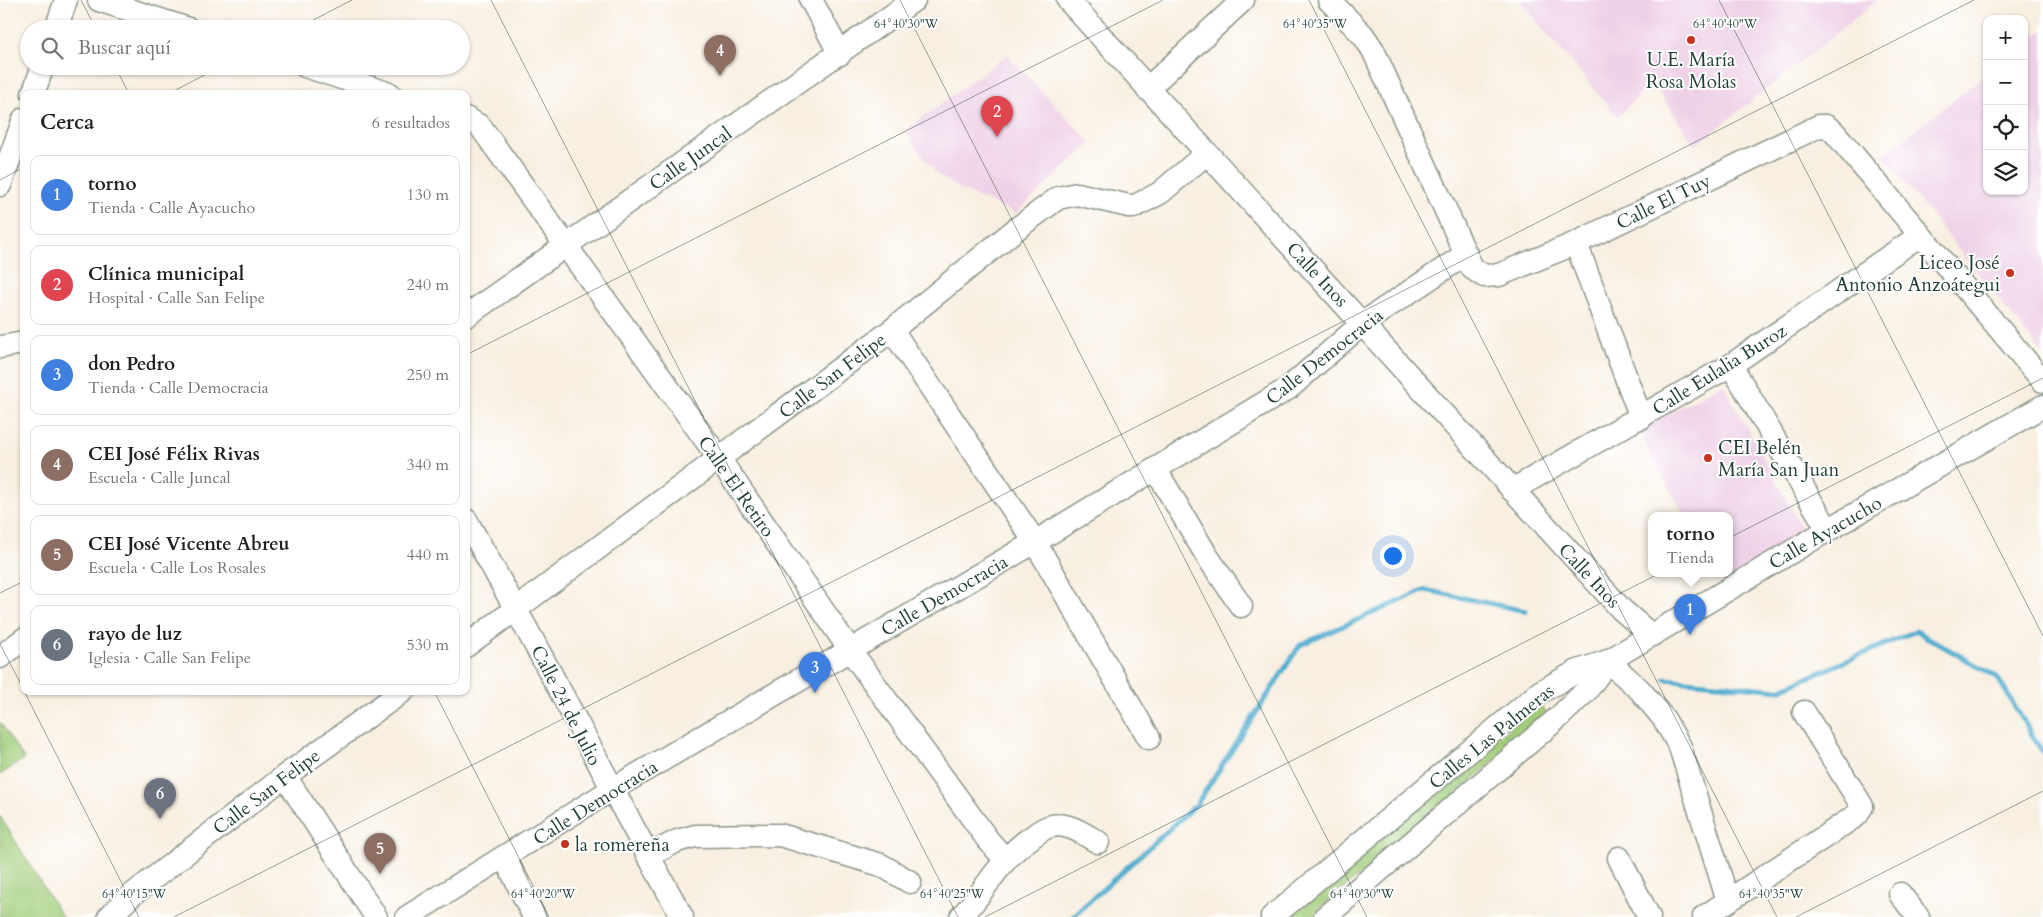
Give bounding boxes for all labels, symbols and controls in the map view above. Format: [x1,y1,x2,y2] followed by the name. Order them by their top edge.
[1983,15,2028,195] map controls
[1983,15,2028,60] button: +
[874,16,939,32] text: 64°40'30"W
[1283,16,1348,32] text: 64°40'35"W
[1693,16,1758,32] text: 64°40'40"W
[20,20,470,75] search box
[38,34,66,62] icon: search
[1685,34,1697,46] marker: U.E. María Rosa Molas
[78,35,171,61] text: Buscar aquí
[704,35,736,76] pin: 4
[1646,47,1736,95] place label: U.E. María Rosa Molas
[1983,60,2028,105] button: −
[981,96,1013,137] pin: 2
[1983,105,2028,150] button: locate
[40,108,94,137] text: Cerca
[372,112,450,134] text: 6 resultados
[644,121,737,197] street label: Calle Juncal
[1983,150,2028,195] button: layers
[1612,168,1715,236] street label: Calle El Tuy
[88,171,137,197] text: torno
[53,184,61,206] text: 1
[407,184,449,206] text: 130 m
[88,197,255,219] text: Tienda · Calle Ayacucho
[1280,237,1354,313] street label: Calle Inos
[1836,250,2000,298] place label: Liceo José Antonio Anzoátegui
[88,261,244,287] text: Clínica municipal
[2004,267,2016,279] marker: Liceo José Antonio Anzoátegui
[53,274,61,296] text: 2
[407,274,449,296] text: 240 m
[88,287,265,309] text: Hospital · Calle San Felipe
[1260,303,1389,411] street label: Calle Democracia
[1647,318,1792,422] street label: Calle Eulalia Buroz
[774,327,892,425] street label: Calle San Felipe
[88,351,175,377] text: don Pedro
[53,364,61,386] text: 3
[407,364,449,386] text: 250 m
[88,377,269,399] text: Tienda · Calle Democracia
[692,431,781,542] street label: Calle El Retiro
[1718,435,1839,483] place label: CEI Belén María San Juan
[88,441,260,467] text: CEI José Félix Rivas
[1702,452,1714,464] marker: CEI Belén María San Juan
[53,454,61,476] text: 4
[407,454,449,476] text: 340 m
[88,467,231,489] text: Escuela · Calle Juncal
[1764,490,1887,576] street label: Calle Ayacucho
[1648,512,1733,577] popup
[1666,521,1715,547] text: torno
[88,531,290,557] text: CEI José Vicente Abreu
[1552,538,1626,614] street label: Calle Inos
[1380,543,1406,569] your location
[53,544,61,566] text: 5
[407,544,449,566] text: 440 m
[1666,547,1714,569] text: Tienda
[876,549,1013,643] street label: Calle Democracia
[88,557,266,579] text: Escuela · Calle Los Rosales
[1674,594,1706,635] pin: 1
[88,621,182,647] text: rayo de luz
[53,634,61,656] text: 6
[407,634,449,656] text: 530 m
[525,641,608,770] street label: Calle 24 de Julio
[88,647,251,669] text: Iglesia · Calle San Felipe
[799,652,831,693] pin: 3
[1424,678,1560,795] street label: Calles Las Palmeras
[208,743,326,841] street label: Calle San Felipe
[528,754,663,852] street label: Calle Democracia
[144,778,176,819] pin: 6
[575,832,670,858] place label: la romereña
[364,833,396,874] pin: 5
[559,838,571,850] marker: la romereña
[102,886,167,902] text: 64°40'15"W
[511,886,576,902] text: 64°40'20"W
[920,886,985,902] text: 64°40'25"W
[1330,886,1395,902] text: 64°40'30"W
[1739,886,1804,902] text: 64°40'35"W

